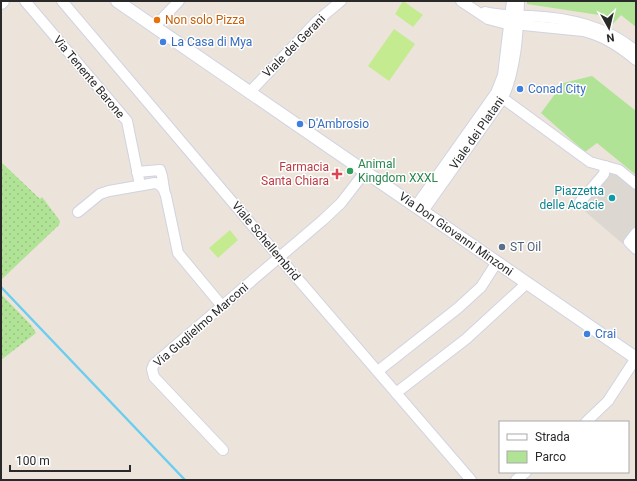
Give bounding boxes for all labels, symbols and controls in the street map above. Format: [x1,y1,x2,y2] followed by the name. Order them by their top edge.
[589,8,629,48] north arrow
[260,12,328,80] street label: Viale dei Gerani
[165,13,245,27] place label: Non solo Pizza
[152,15,162,25] marker: Non solo Pizza
[605,30,615,44] text: N
[50,33,128,121] street label: Via Tenente Barone
[171,35,252,49] place label: La Casa di Mya
[158,37,168,47] marker: La Casa di Mya
[528,82,586,96] place label: Conad City
[515,84,525,94] marker: Conad City
[447,94,507,172] street label: Viale dei Platani
[308,117,369,131] place label: D'Ambrosio
[295,119,305,129] marker: D'Ambrosio
[358,157,438,185] place label: Animal Kingdom XXXL
[261,160,329,188] place label: Farmacia Santa Chiara
[345,166,355,176] marker: Animal Kingdom XXXL
[332,169,342,179] marker: Farmacia Santa Chiara
[539,184,604,212] place label: Piazzetta delle Acacie
[396,189,516,279] street label: Via Don Giovanni Minzoni
[607,193,617,203] marker: Piazzetta delle Acacie
[229,199,303,283] street label: Viale Schellembrid
[510,240,541,254] place label: ST Oil
[497,242,507,252] marker: ST Oil
[151,280,251,370] street label: Via Guglielmo Marconi
[595,327,616,341] place label: Crai
[582,329,592,339] marker: Crai
[499,421,629,473] legend
[535,430,570,444] text: Strada
[10,447,130,473] scale bar
[535,450,566,464] text: Parco
[16,454,50,468] text: 100 m

